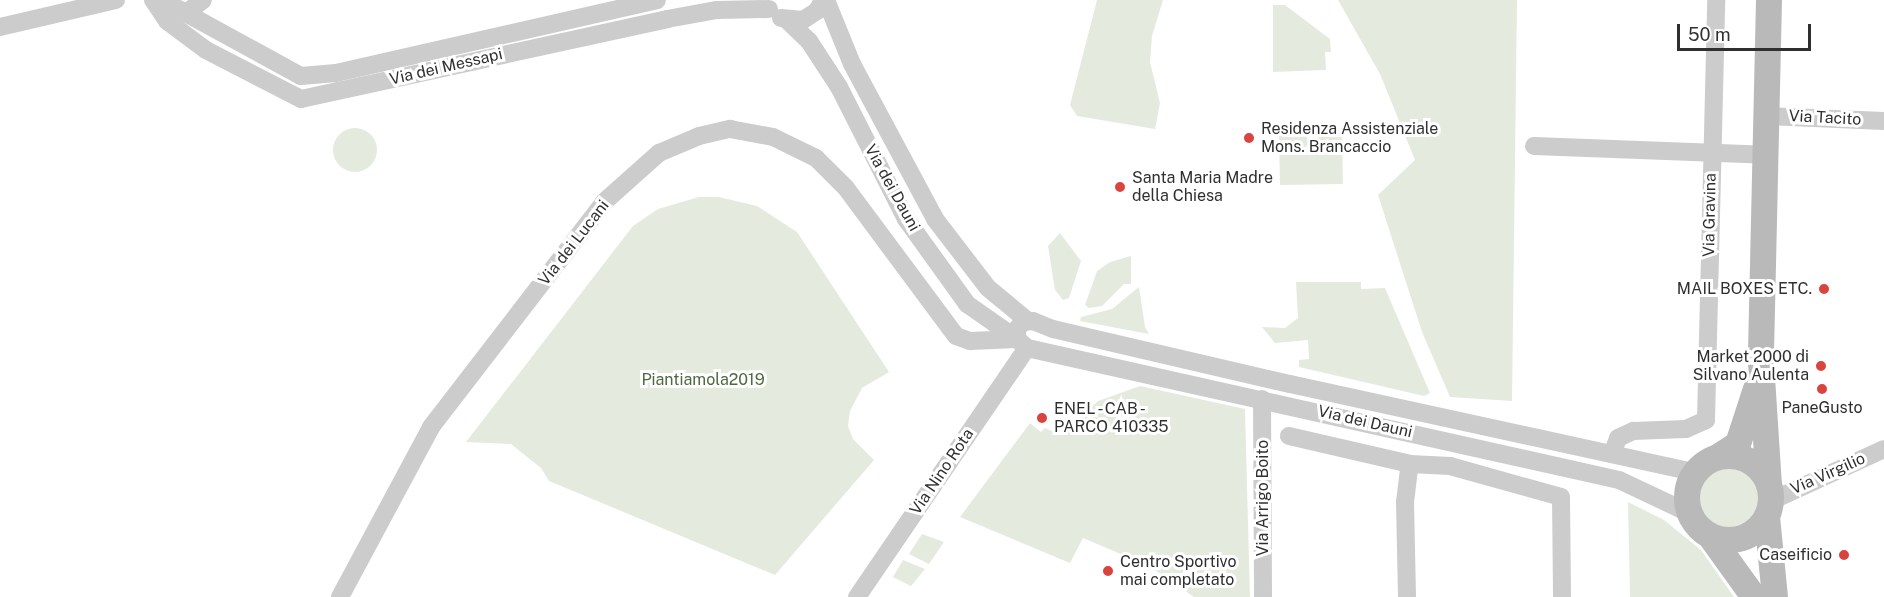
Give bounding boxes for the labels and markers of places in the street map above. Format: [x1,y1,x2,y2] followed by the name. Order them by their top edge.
[1261,119,1438,157] place label: Residenza Assistenziale Mons. Brancaccio
[1242,131,1256,145] marker: Residenza Assistenziale Mons. Brancaccio
[1132,168,1273,206] place label: Santa Maria Madre della Chiesa
[1113,180,1127,194] marker: Santa Maria Madre della Chiesa
[1677,279,1812,299] place label: MAIL BOXES ETC.
[1817,282,1831,296] marker: MAIL BOXES ETC.
[1693,347,1809,385] place label: Market 2000 di Silvano Aulenta
[1814,359,1828,373] marker: Market 2000 di Silvano Aulenta
[1815,382,1829,396] marker: PaneGusto
[1781,398,1863,418] place label: PaneGusto
[1054,399,1168,437] place label: ENEL - CAB - PARCO 410335
[1035,411,1049,425] marker: ENEL - CAB - PARCO 410335
[1759,545,1832,565] place label: Caseificio
[1837,548,1851,562] marker: Caseificio
[1120,552,1237,590] place label: Centro Sportivo mai completato
[1101,564,1115,578] marker: Centro Sportivo mai completato

